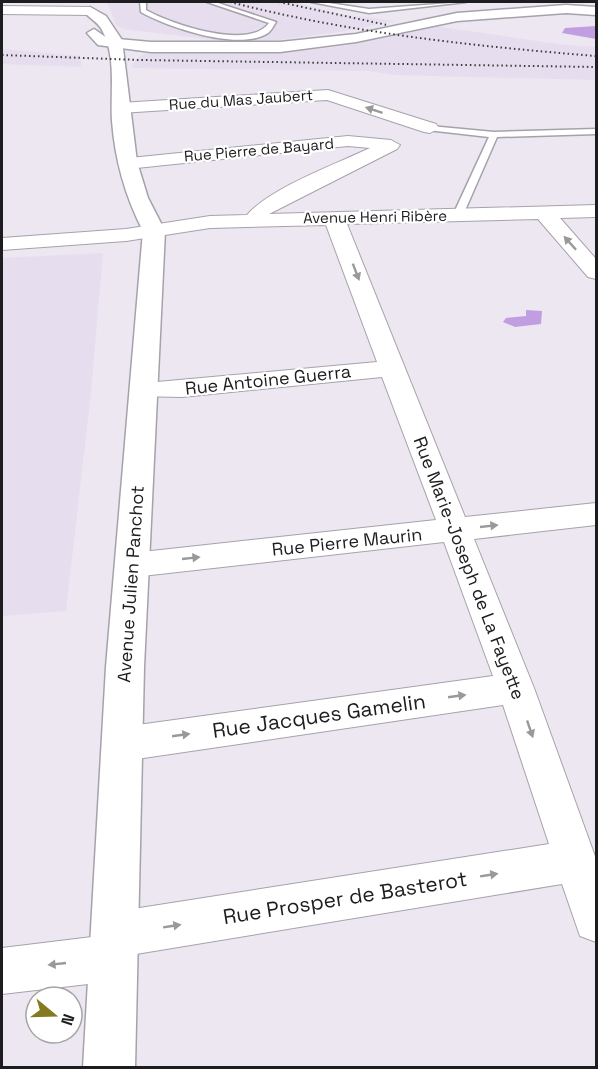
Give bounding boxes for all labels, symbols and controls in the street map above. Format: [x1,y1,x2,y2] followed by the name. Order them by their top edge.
[168,85,314,114] street label: Rue du Mas Jaubert
[365,104,383,114] one-way arrow
[183,133,335,166] street label: Rue Pierre de Bayard
[303,206,447,227] street label: Avenue Henri Ribère
[563,235,577,250] one-way arrow
[351,263,361,281] one-way arrow
[184,359,352,400] street label: Rue Antoine Guerra
[409,433,530,703] street label: Rue Marie-Joseph de La Fayette
[112,485,149,683] street label: Avenue Julien Panchot
[480,521,499,531] one-way arrow
[271,522,423,561] street label: Rue Pierre Maurin
[181,553,200,563] one-way arrow
[211,687,427,744] street label: Rue Jacques Gamelin
[448,692,467,701] one-way arrow
[525,720,535,738] one-way arrow
[172,731,191,740] one-way arrow
[221,865,469,930] street label: Rue Prosper de Basterot
[480,871,499,880] one-way arrow
[163,921,182,930] one-way arrow
[48,960,67,969] one-way arrow
[24,985,84,1045] north arrow
[56,1011,79,1028] text: N

